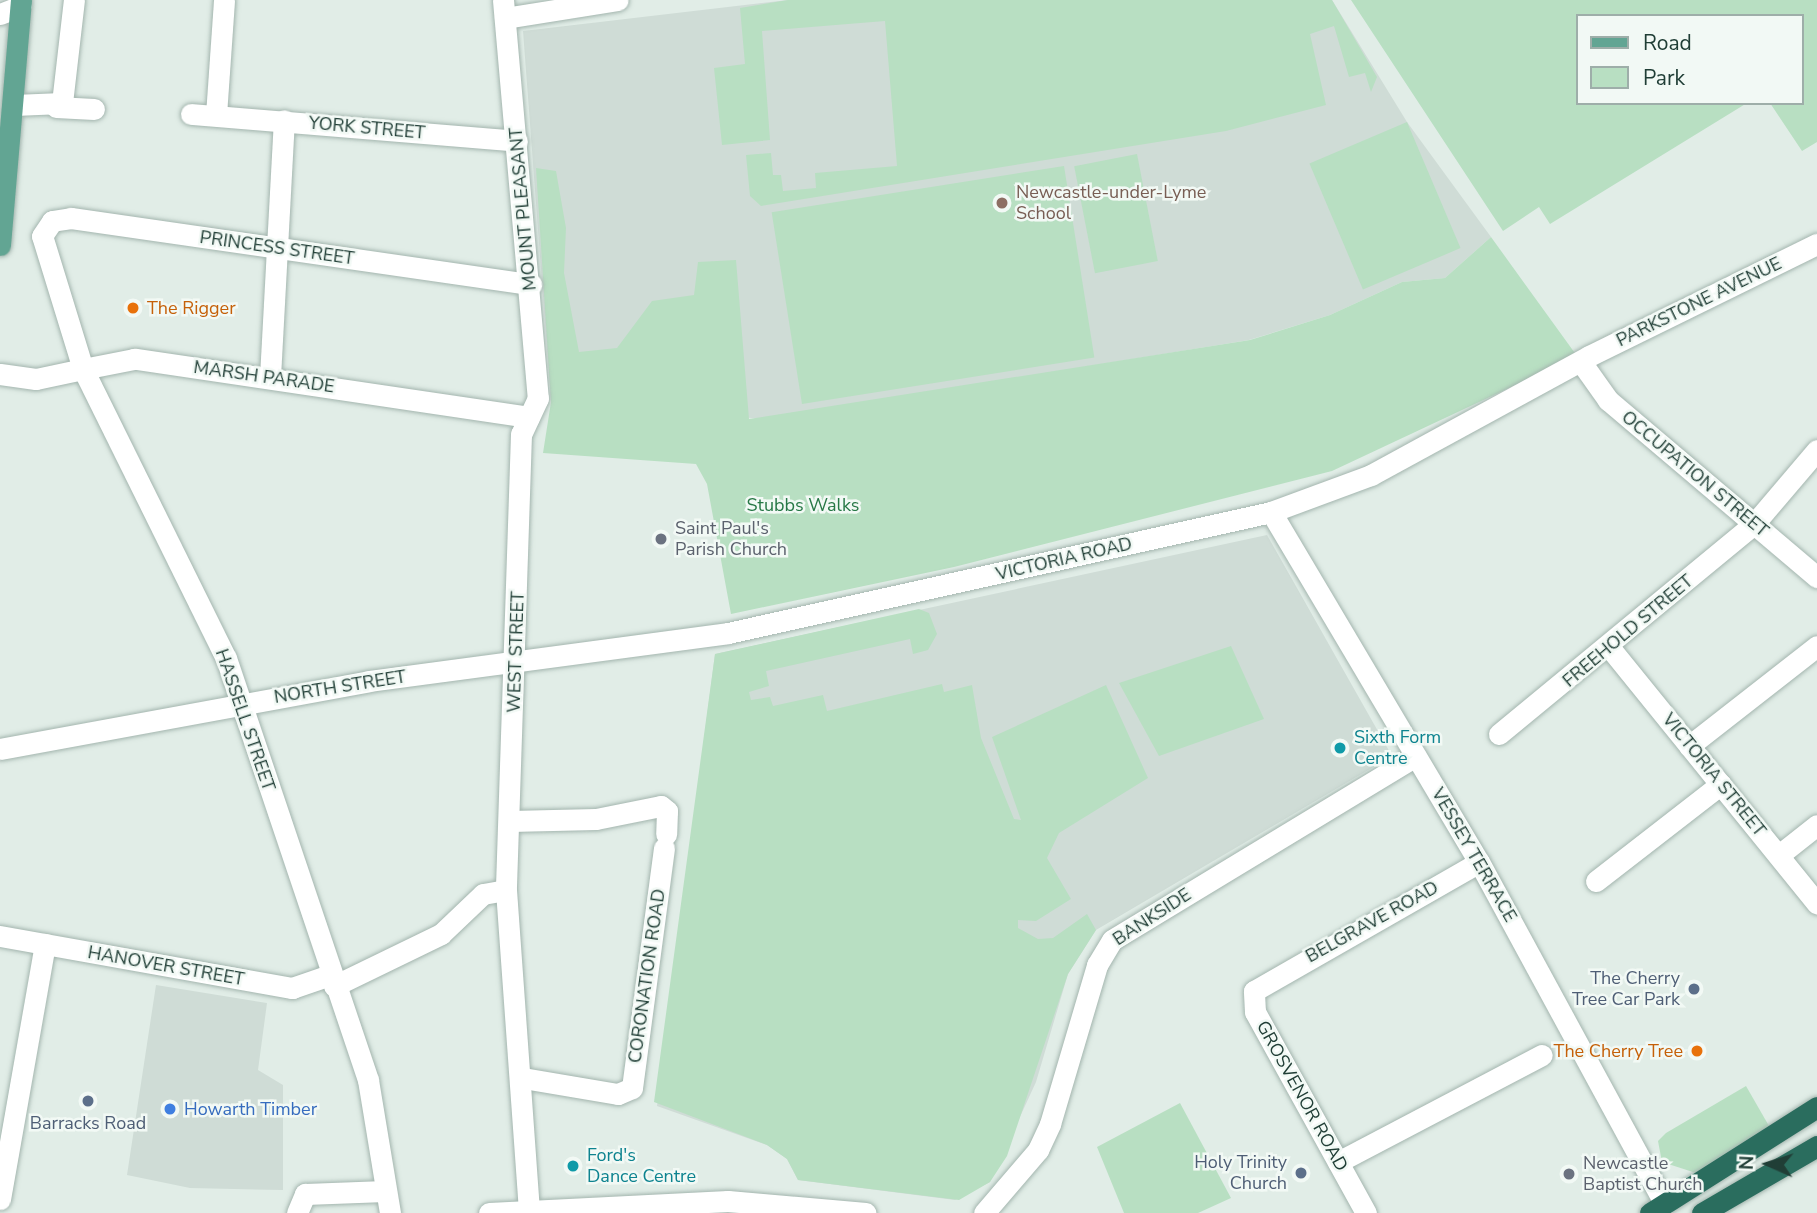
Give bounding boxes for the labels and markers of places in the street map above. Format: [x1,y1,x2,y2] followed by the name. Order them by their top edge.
[1016,182,1206,224] place label: Newcastle-under-Lyme School
[994,195,1010,211] marker: Newcastle-under-Lyme School
[147,297,236,319] place label: The Rigger
[125,300,141,316] marker: The Rigger
[675,518,787,560] place label: Saint Paul's Parish Church
[653,531,669,547] marker: Saint Paul's Parish Church
[1354,727,1441,770] place label: Sixth Form Centre
[1332,740,1348,756] marker: Sixth Form Centre
[1572,968,1680,1010] place label: The Cherry Tree Car Park
[1686,981,1702,997] marker: The Cherry Tree Car Park
[1554,1040,1683,1062] place label: The Cherry Tree
[1689,1043,1705,1059] marker: The Cherry Tree
[80,1093,96,1109] marker: Barracks Road
[184,1098,317,1120] place label: Howarth Timber
[162,1101,178,1117] marker: Howarth Timber
[30,1112,146,1134] place label: Barracks Road
[587,1145,696,1188] place label: Ford's Dance Centre
[1194,1152,1287,1194] place label: Holy Trinity Church
[1583,1153,1702,1196] place label: Newcastle Baptist Church
[565,1158,581,1174] marker: Ford's Dance Centre
[1293,1165,1309,1181] marker: Holy Trinity Church
[1561,1166,1577,1182] marker: Newcastle Baptist Church

